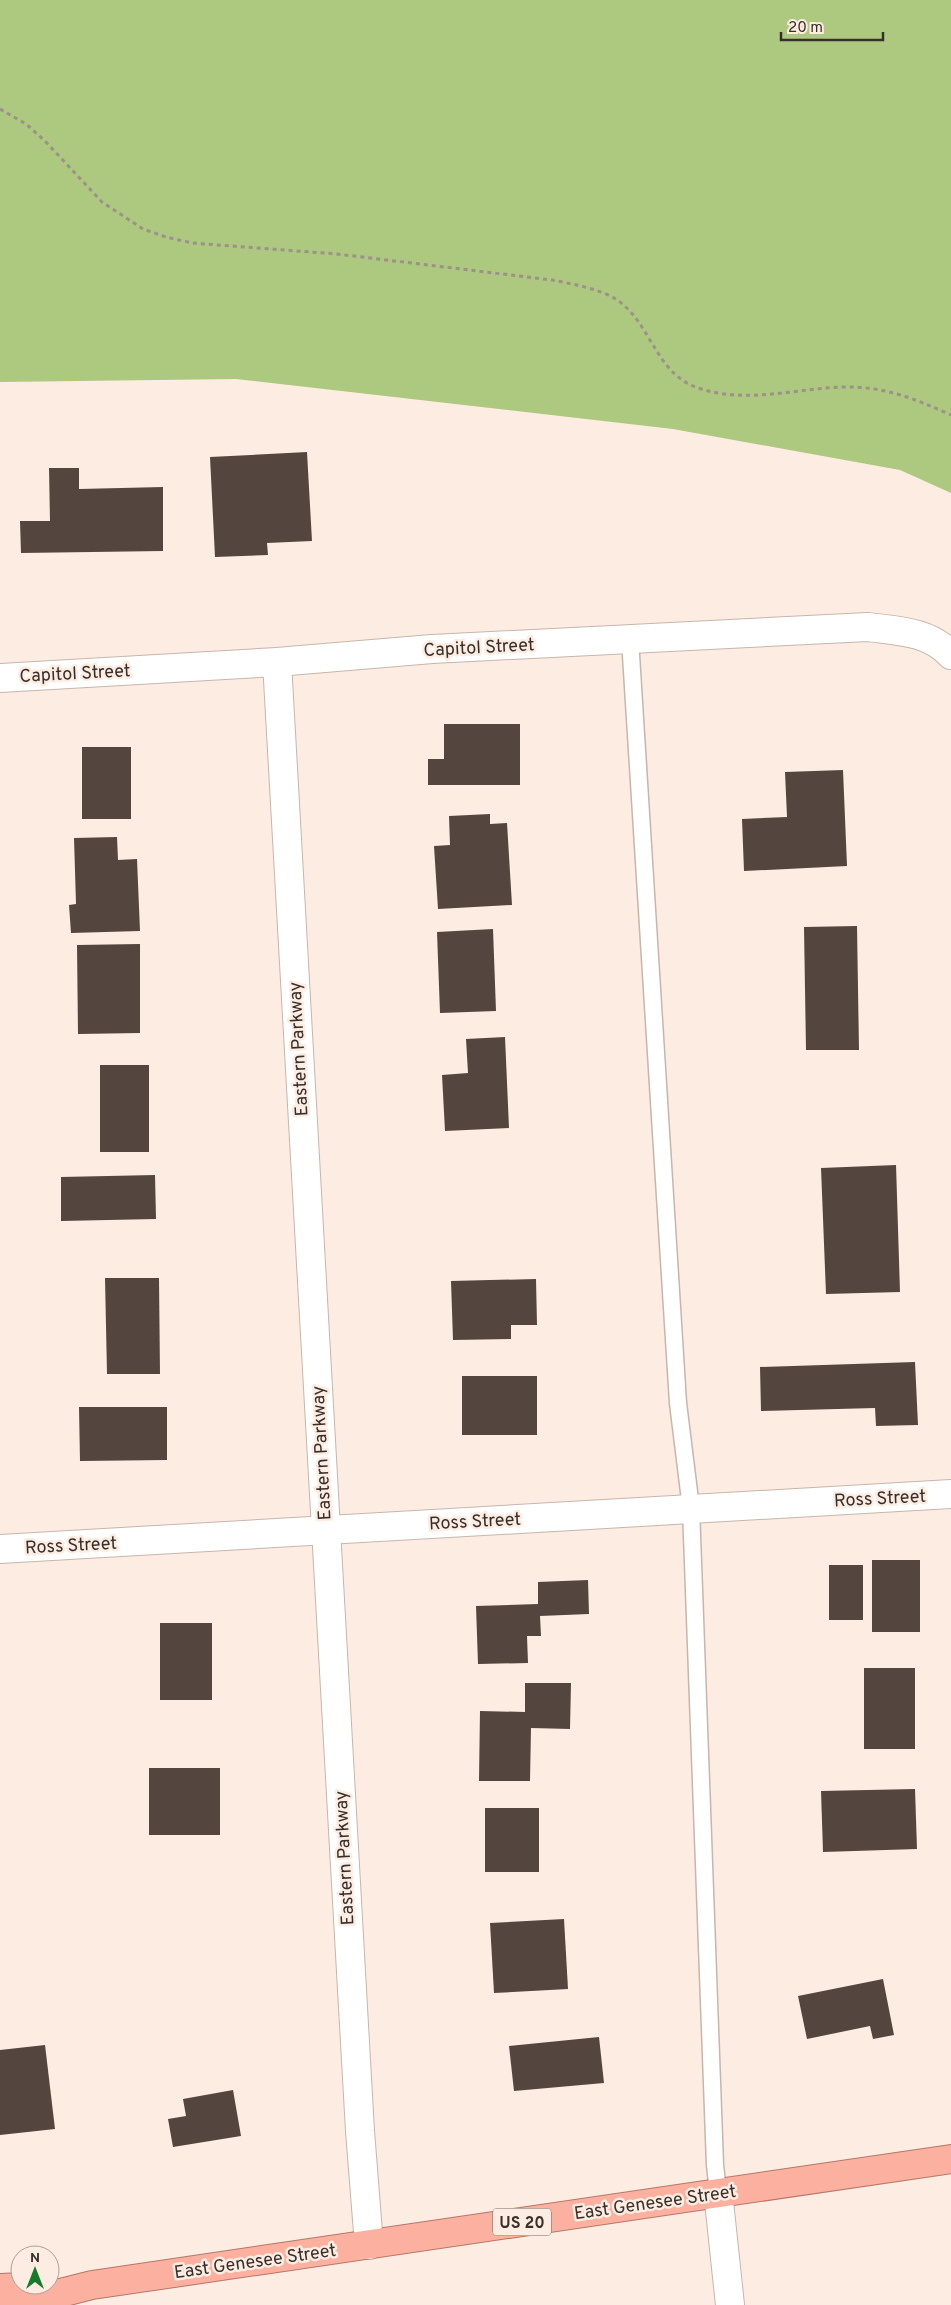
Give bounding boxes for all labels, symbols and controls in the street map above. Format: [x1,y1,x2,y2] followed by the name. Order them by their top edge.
[781,10,884,42] scale bar
[788,19,823,38] text: 20 m
[423,634,535,663] street label: Capitol Street
[19,660,131,689] street label: Capitol Street
[284,981,315,1117] street label: Eastern Parkway
[307,1385,338,1521] street label: Eastern Parkway
[834,1486,927,1513] street label: Ross Street
[429,1509,522,1536] street label: Ross Street
[25,1533,118,1560] street label: Ross Street
[330,1790,361,1926] street label: Eastern Parkway
[573,2181,738,2226] street label: East Genesee Street
[493,2208,551,2236] road number: US 20
[173,2240,338,2285] street label: East Genesee Street
[10,2245,60,2295] north arrow
[30,2250,40,2267] text: N

